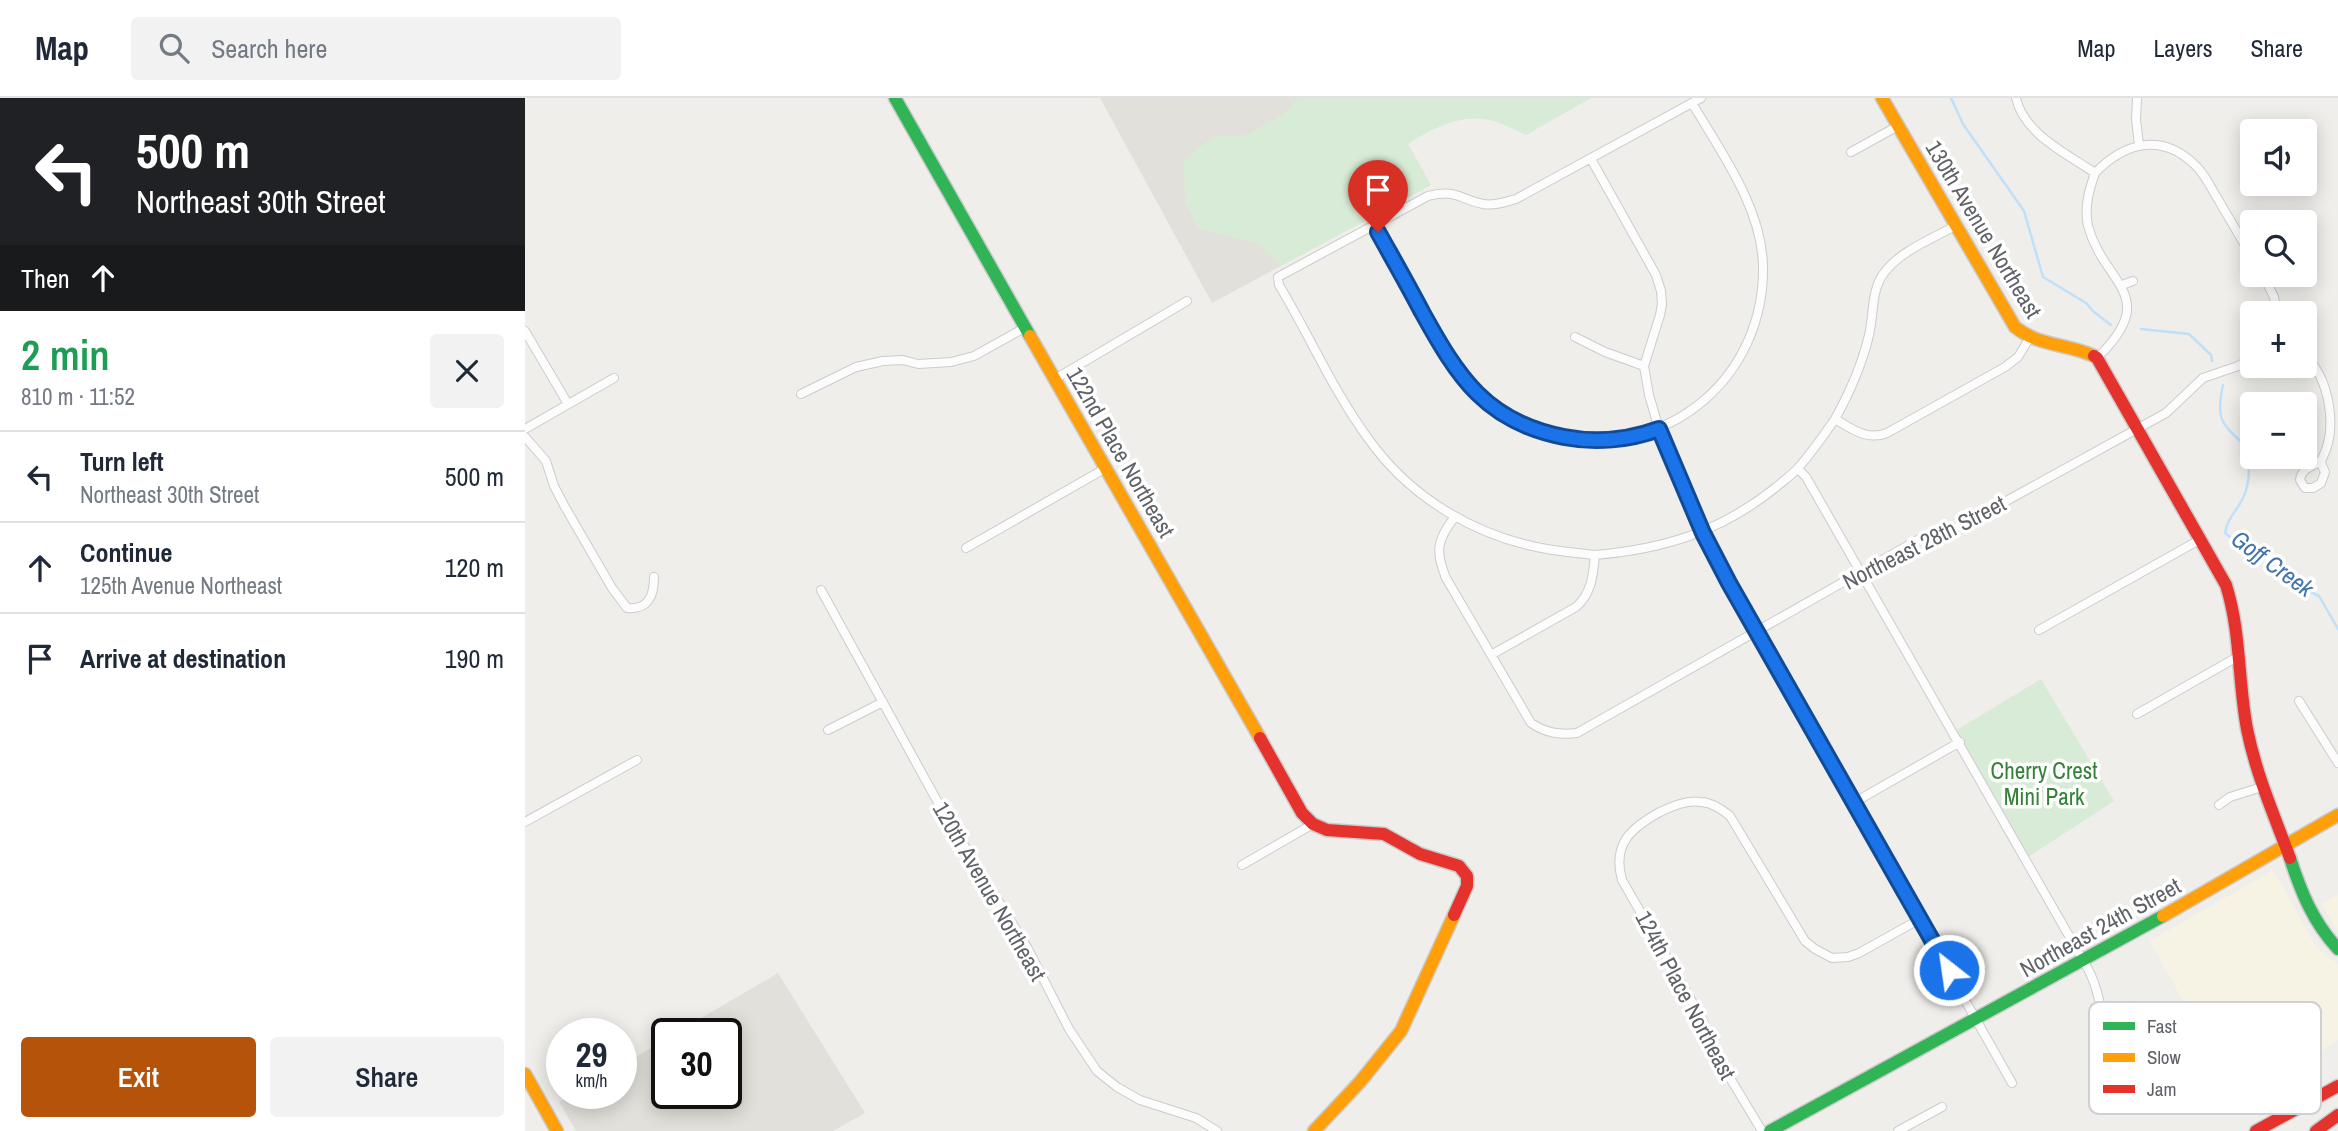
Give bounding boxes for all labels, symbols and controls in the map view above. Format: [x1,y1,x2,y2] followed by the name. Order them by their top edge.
[131,17,621,80] search box
[35,26,89,70] text: Map
[155,29,193,67] icon: search
[211,31,327,66] text: Search here
[2077,32,2115,64] text: Map
[2153,32,2212,64] text: Layers
[2250,32,2303,64] text: Share
[136,117,250,183] text: 500 m
[2240,119,2317,469] map controls
[2240,119,2317,196] button: sound
[21,126,112,217] icon: left
[1919,134,2049,324] street label: 130th Avenue Northeast
[1348,160,1408,232] pin
[1359,171,1397,209] icon: arrive
[136,180,385,223] text: Northeast 30th Street
[2240,210,2317,287] button: search
[84,259,122,297] icon: ahead
[21,261,70,296] text: Then
[2240,301,2317,378] button: +
[21,327,110,383] text: 2 min
[430,334,504,408] button: close
[1060,361,1182,543] street label: 122nd Place Northeast
[21,381,135,412] text: 810 m · 11:52
[2240,392,2317,469] button: −
[80,444,164,479] text: Turn left
[21,458,59,496] icon: left
[445,459,504,494] text: 500 m
[80,479,259,510] text: Northeast 30th Street
[1837,487,2011,597] street label: Northeast 28th Street
[2225,522,2322,604] water label: Goff Creek
[80,535,172,570] text: Continue
[21,549,59,587] icon: ahead
[445,550,504,585] text: 120 m
[80,570,282,601] text: 125th Avenue Northeast
[21,640,59,678] icon: arrive
[80,641,286,676] text: Arrive at destination
[445,641,504,676] text: 190 m
[1991,755,2097,812] park label: Cherry Crest Mini Park
[926,796,1054,986] street label: 120th Avenue Northeast
[2014,870,2186,984] street label: Northeast 24th Street
[1629,905,1743,1085] street label: 124th Place Northeast
[1912,933,1986,1007] position arrow
[2089,1002,2321,1114] legend
[2147,1013,2177,1039] text: Fast
[651,1018,742,1109] speed limit sign: 30
[576,1031,607,1078] text: 29
[21,1037,256,1117] button: Exit
[270,1037,504,1117] button: Share
[2147,1044,2182,1070] text: Slow
[576,1068,608,1093] text: km/h
[2147,1076,2176,1102] text: Jam

